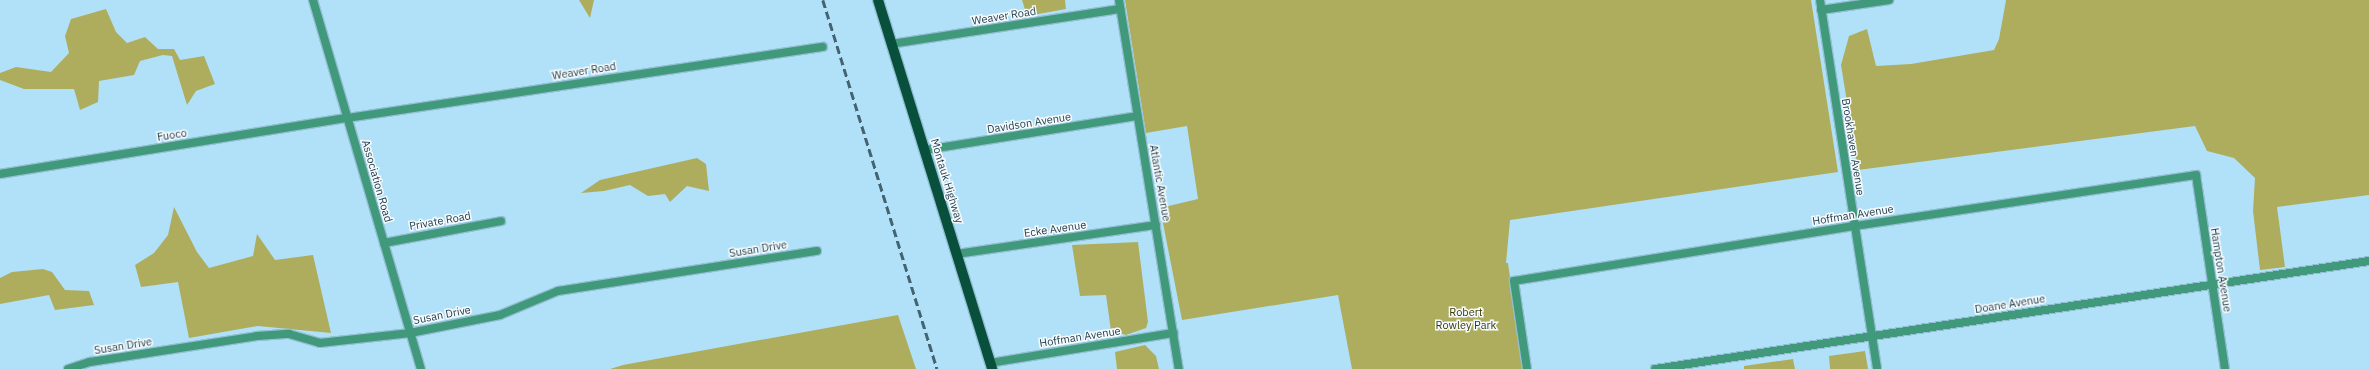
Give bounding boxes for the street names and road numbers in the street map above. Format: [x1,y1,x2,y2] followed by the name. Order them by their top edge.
[971,4,1037,28] street label: Weaver Road
[551,59,617,83] street label: Weaver Road
[1839,97,1867,197] street label: Brookhaven Avenue
[986,110,1072,136] street label: Davidson Avenue
[156,126,188,144] street label: Fuoco
[928,137,966,225] street label: Montauk Highway
[359,138,395,224] street label: Association Road
[1147,144,1173,222] street label: Atlantic Avenue
[1811,202,1895,228] street label: Hoffman Avenue
[408,209,472,233] street label: Private Road
[1023,218,1087,240] street label: Ecke Avenue
[2208,227,2234,313] street label: Hampton Avenue
[728,238,788,260] street label: Susan Drive
[1974,292,2046,316] street label: Doane Avenue
[412,303,472,327] street label: Susan Drive
[1038,324,1122,350] street label: Hoffman Avenue
[93,335,153,357] street label: Susan Drive

